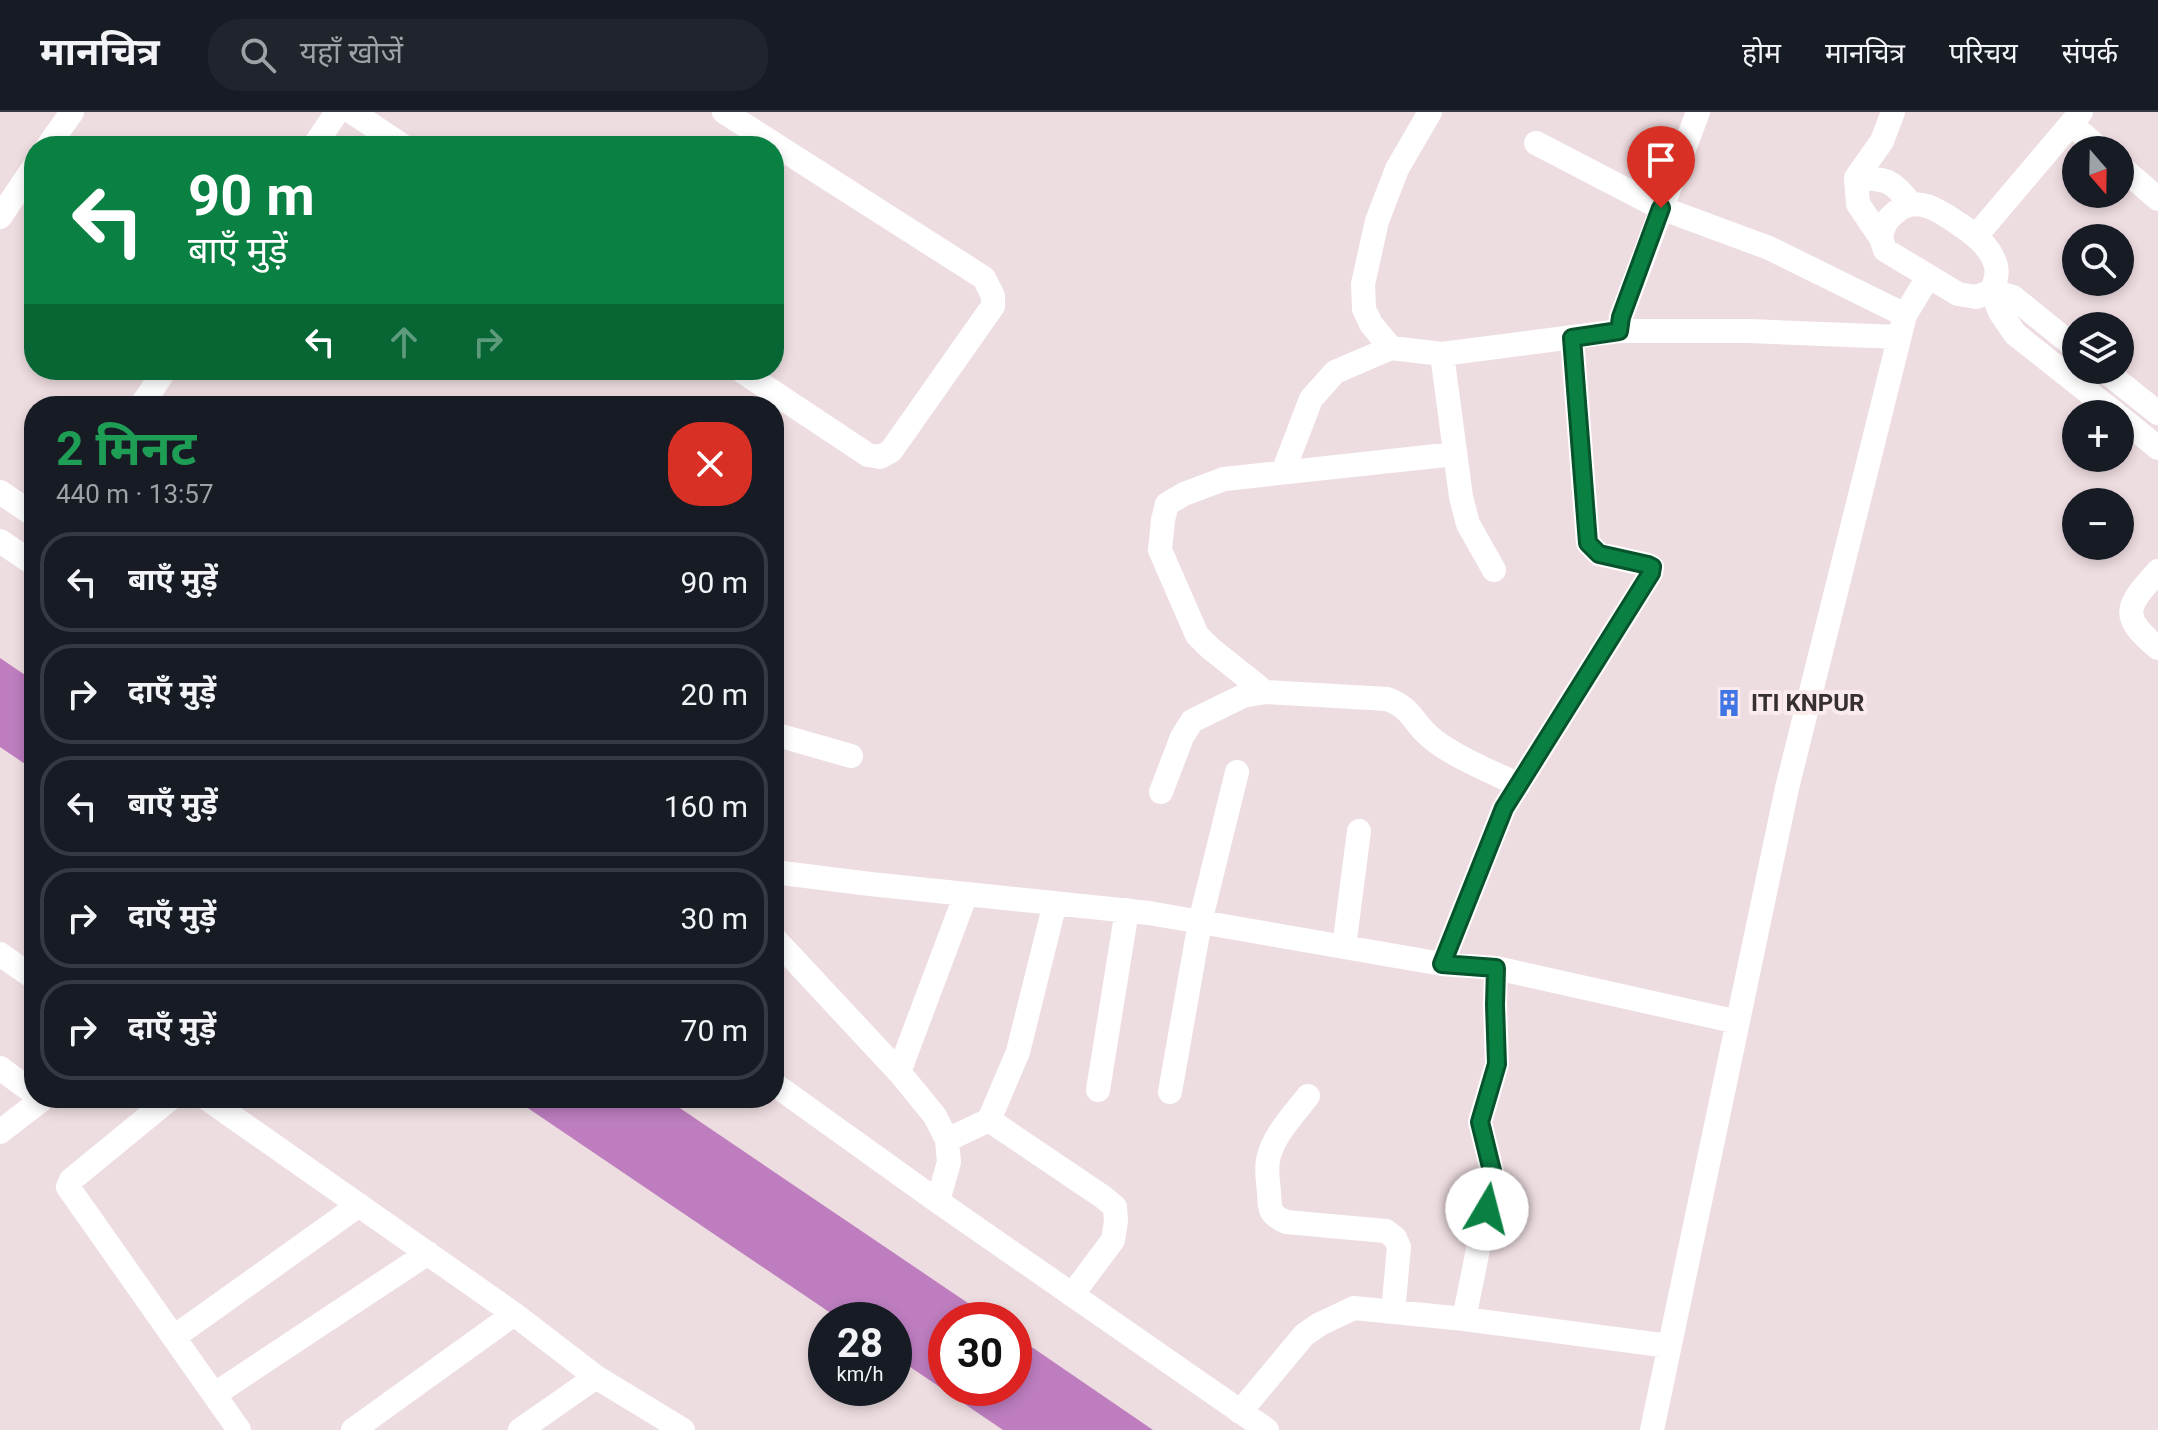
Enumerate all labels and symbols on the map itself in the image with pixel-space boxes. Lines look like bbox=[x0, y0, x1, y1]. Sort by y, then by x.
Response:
pin bbox=[1627, 126, 1695, 208]
north arrow bbox=[2062, 136, 2134, 208]
building icon: ITI KNPUR bbox=[1714, 688, 1744, 718]
place label: ITI KNPUR bbox=[1751, 689, 1864, 717]
position arrow bbox=[1445, 1167, 1529, 1251]
speed limit sign: 30 bbox=[928, 1302, 1032, 1406]

